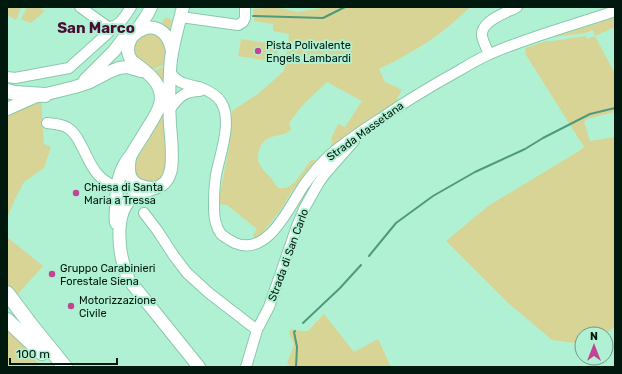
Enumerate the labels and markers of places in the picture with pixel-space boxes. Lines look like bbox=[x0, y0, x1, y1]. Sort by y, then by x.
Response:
place label: Pista Polivalente Engels Lambardi bbox=[266, 39, 351, 65]
marker: Pista Polivalente Engels Lambardi bbox=[253, 46, 263, 56]
place label: Chiesa di Santa Maria a Tressa bbox=[84, 181, 163, 207]
marker: Chiesa di Santa Maria a Tressa bbox=[71, 188, 81, 198]
place label: Gruppo Carabinieri Forestale Siena bbox=[60, 262, 156, 288]
marker: Gruppo Carabinieri Forestale Siena bbox=[47, 269, 57, 279]
place label: Motorizzazione Civile bbox=[79, 294, 156, 320]
marker: Motorizzazione Civile bbox=[66, 301, 76, 311]

